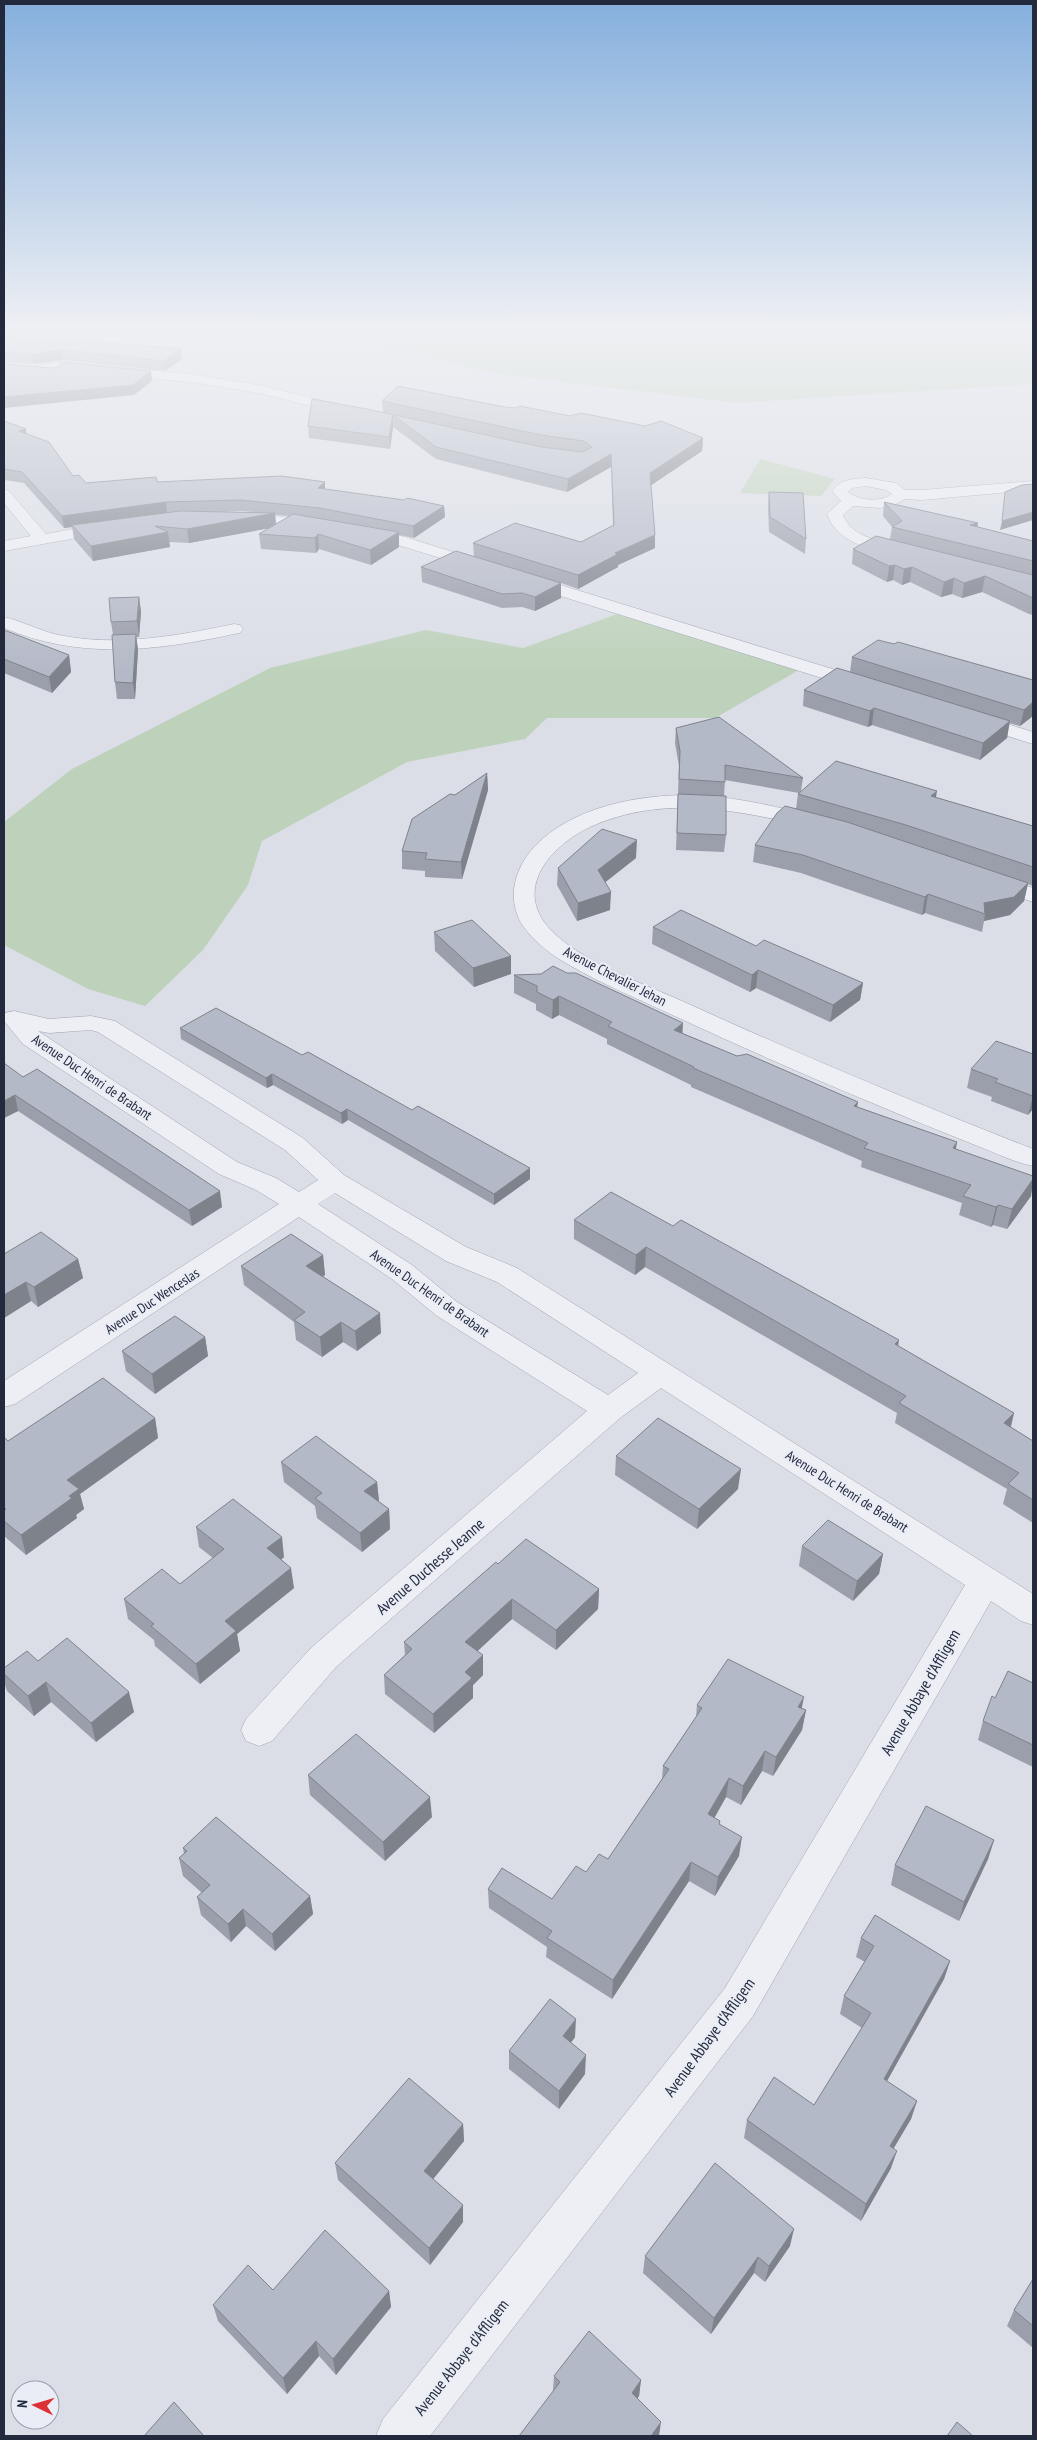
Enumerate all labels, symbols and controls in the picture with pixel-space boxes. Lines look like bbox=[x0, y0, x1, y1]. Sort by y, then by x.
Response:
street label: Avenue Chevalier Jehan bbox=[560, 942, 670, 1010]
street label: Avenue Duc Henri de Brabant bbox=[28, 1030, 156, 1124]
street label: Avenue Duc Henri de Brabant bbox=[367, 1245, 493, 1341]
street label: Avenue Duc Wenceslas bbox=[101, 1264, 203, 1338]
street label: Avenue Duc Henri de Brabant bbox=[782, 1446, 912, 1536]
street label: Avenue Duchesse Jeanne bbox=[372, 1514, 488, 1618]
street label: Avenue Abbaye d'Affligem bbox=[876, 1625, 964, 1759]
street label: Avenue Abbaye d'Affligem bbox=[659, 1974, 759, 2100]
street label: Avenue Abbaye d'Affligem bbox=[409, 2295, 513, 2419]
north arrow bbox=[10, 2380, 60, 2430]
text: N bbox=[13, 2399, 31, 2408]

